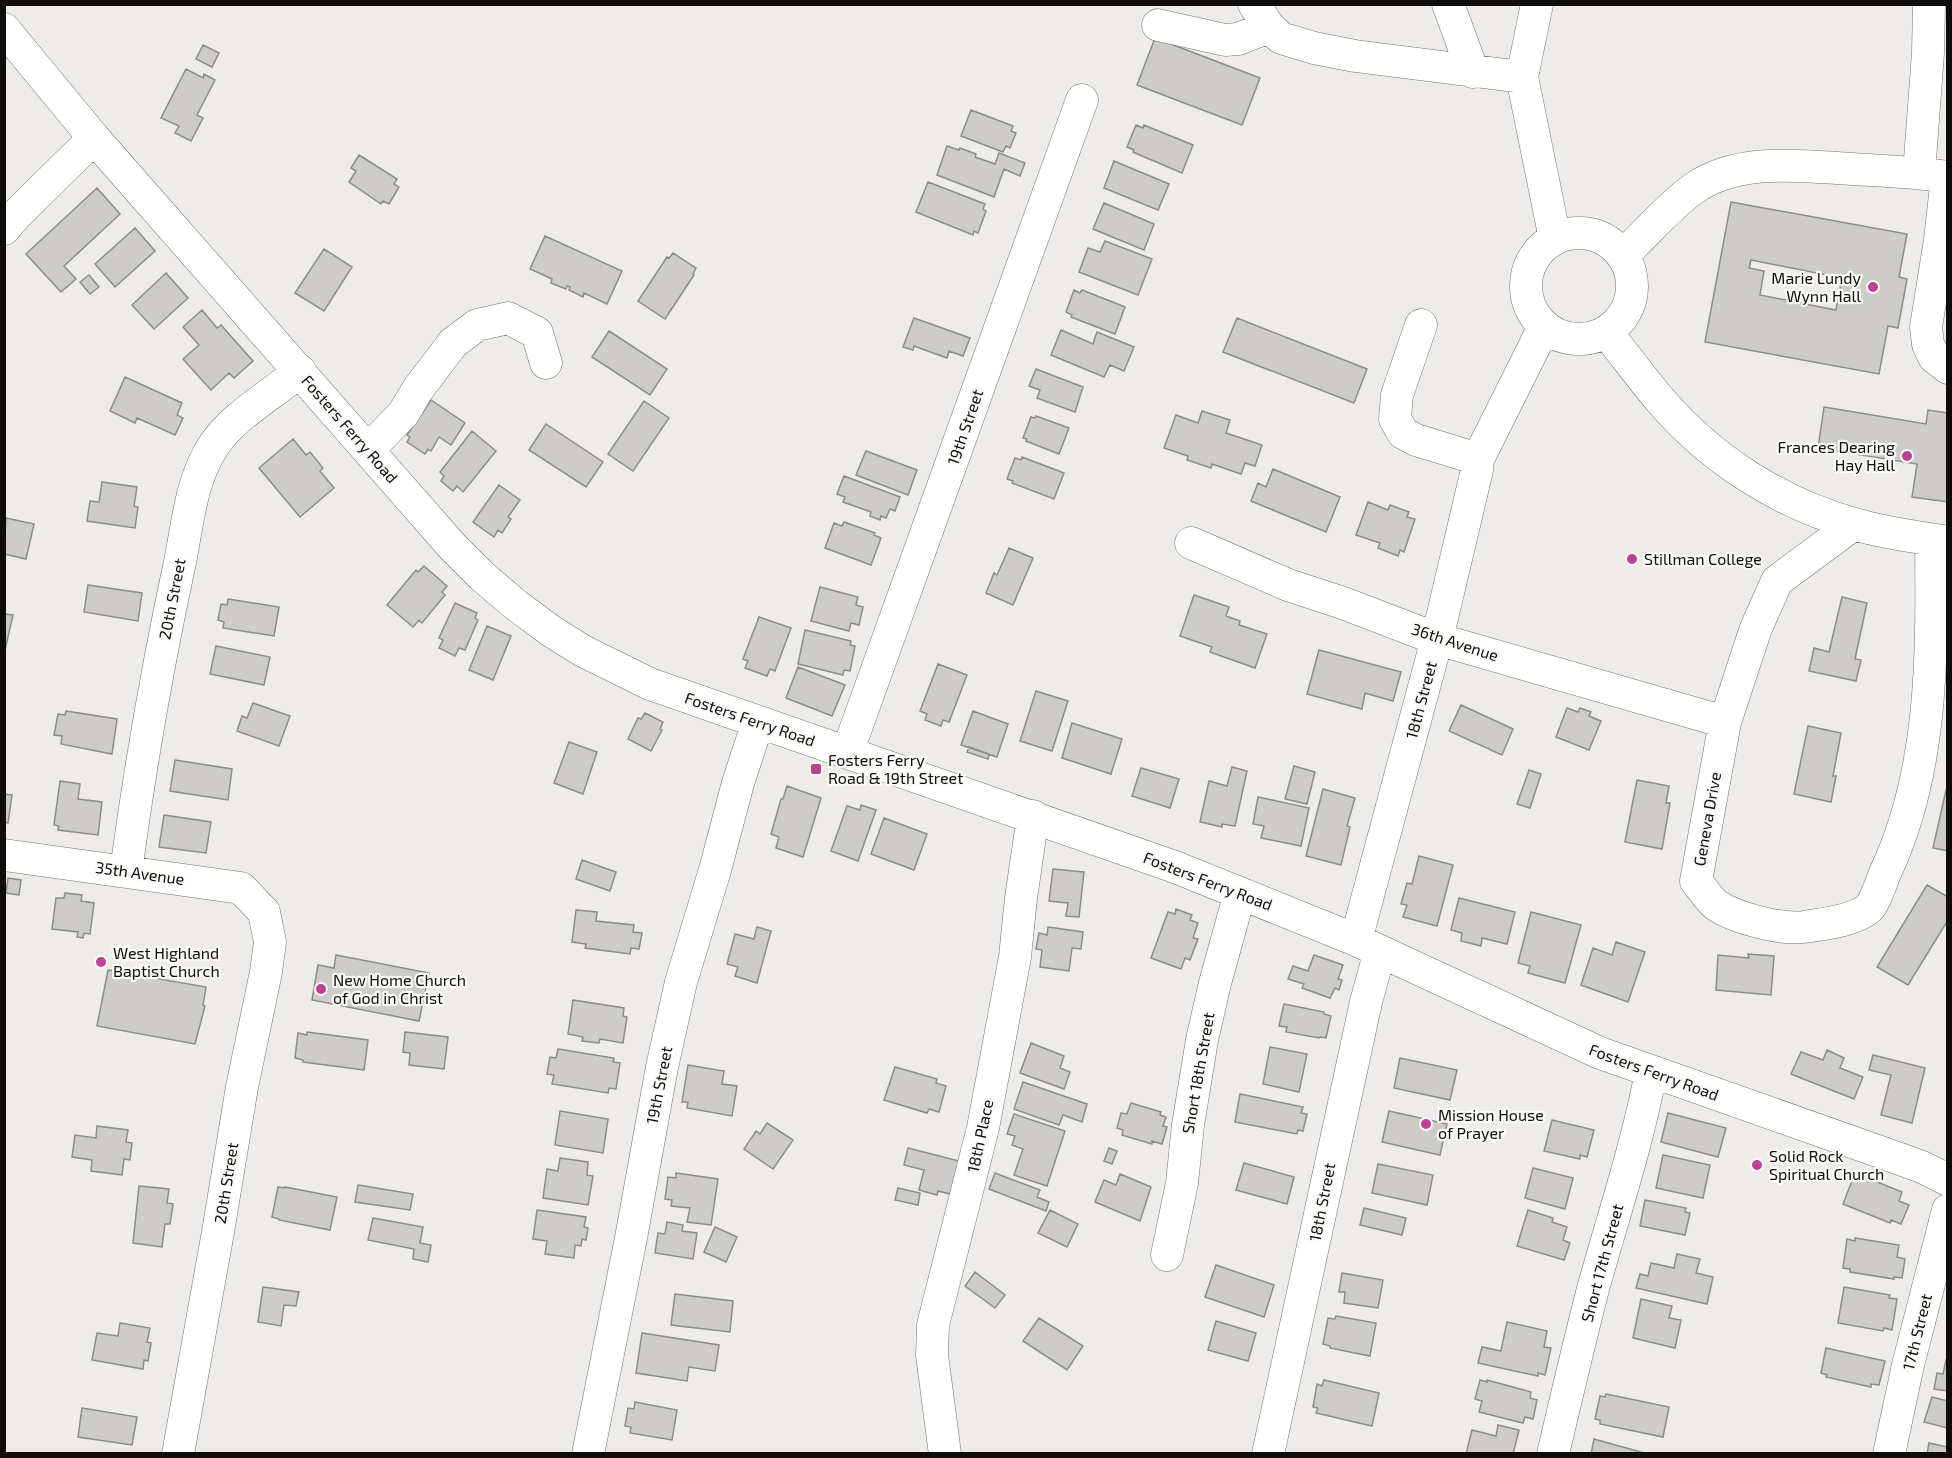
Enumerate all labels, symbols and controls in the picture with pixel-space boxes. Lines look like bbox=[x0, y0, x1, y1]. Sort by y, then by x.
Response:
place label: Marie Lundy Wynn Hall bbox=[1771, 268, 1862, 305]
marker: Marie Lundy Wynn Hall bbox=[1866, 280, 1880, 294]
street label: Fosters Ferry Road bbox=[298, 371, 402, 486]
street label: 19th Street bbox=[943, 386, 986, 467]
place label: Frances Dearing Hay Hall bbox=[1778, 437, 1895, 474]
marker: Frances Dearing Hay Hall bbox=[1900, 449, 1914, 463]
place label: Stillman College bbox=[1644, 549, 1762, 568]
marker: Stillman College bbox=[1625, 552, 1639, 566]
street label: 20th Street bbox=[154, 557, 189, 641]
street label: 36th Avenue bbox=[1409, 619, 1501, 665]
street label: 18th Street bbox=[1401, 659, 1440, 741]
street label: Fosters Ferry Road bbox=[682, 687, 818, 750]
place label: Fosters Ferry Road & 19th Street bbox=[828, 750, 963, 787]
marker: Fosters Ferry Road & 19th Street bbox=[809, 762, 823, 776]
street label: Geneva Drive bbox=[1689, 770, 1724, 867]
street label: Fosters Ferry Road bbox=[1141, 847, 1275, 914]
street label: 35th Avenue bbox=[94, 857, 186, 888]
place label: West Highland Baptist Church bbox=[113, 943, 220, 980]
marker: West Highland Baptist Church bbox=[94, 955, 108, 969]
place label: New Home Church of God in Christ bbox=[333, 970, 466, 1007]
marker: New Home Church of God in Christ bbox=[314, 982, 328, 996]
street label: Short 18th Street bbox=[1177, 1011, 1218, 1135]
street label: Fosters Ferry Road bbox=[1587, 1039, 1722, 1104]
street label: 19th Street bbox=[642, 1044, 675, 1125]
street label: 18th Place bbox=[962, 1098, 997, 1174]
place label: Mission House of Prayer bbox=[1438, 1105, 1544, 1142]
marker: Mission House of Prayer bbox=[1419, 1117, 1433, 1131]
street label: 20th Street bbox=[210, 1141, 241, 1225]
place label: Solid Rock Spiritual Church bbox=[1769, 1146, 1884, 1183]
marker: Solid Rock Spiritual Church bbox=[1750, 1158, 1764, 1172]
street label: 18th Street bbox=[1305, 1161, 1338, 1243]
street label: Short 17th Street bbox=[1577, 1202, 1626, 1324]
street label: 17th Street bbox=[1898, 1292, 1935, 1372]

